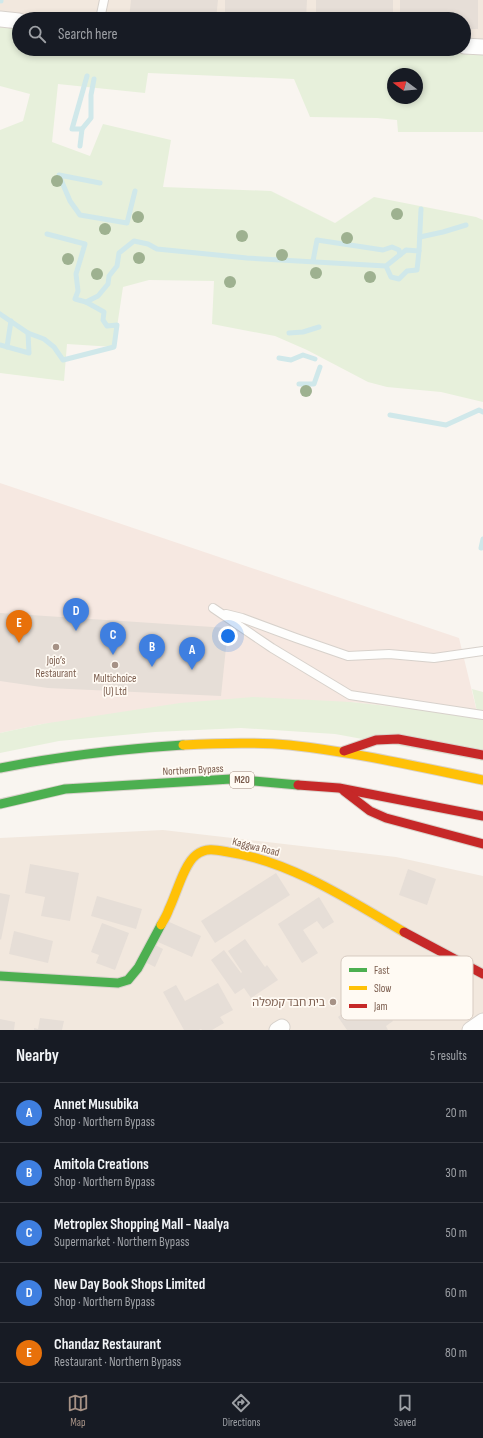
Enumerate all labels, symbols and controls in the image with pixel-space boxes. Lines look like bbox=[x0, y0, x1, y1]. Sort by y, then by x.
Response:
search box bbox=[12, 12, 471, 56]
icon: search bbox=[26, 23, 48, 45]
text: Search here bbox=[58, 25, 118, 44]
north arrow bbox=[387, 68, 423, 104]
pin: D bbox=[63, 598, 89, 631]
pin: E bbox=[6, 610, 32, 643]
pin: C bbox=[100, 622, 126, 655]
your location bbox=[218, 626, 238, 646]
pin: B bbox=[139, 634, 165, 667]
pin: A bbox=[179, 637, 205, 670]
marker: Jojo’s Restaurant bbox=[51, 642, 61, 652]
place label: Jojo’s Restaurant bbox=[36, 654, 77, 680]
marker: Multichoice (U) Ltd bbox=[110, 660, 120, 670]
place label: Multichoice (U) Ltd bbox=[93, 672, 137, 698]
street label: Northern Bypass bbox=[162, 762, 224, 778]
road number: M20 bbox=[230, 772, 254, 788]
street label: Kaggwa Road bbox=[231, 835, 281, 859]
legend bbox=[341, 956, 473, 1020]
text: Fast bbox=[374, 964, 390, 977]
text: Slow bbox=[374, 982, 391, 995]
place label: בית חבד קמפלה bbox=[252, 996, 325, 1009]
marker: בית חבד קמפלה bbox=[328, 997, 338, 1007]
text: Jam bbox=[373, 1000, 388, 1013]
text: Nearby bbox=[16, 1046, 59, 1066]
text: 5 results bbox=[430, 1048, 467, 1064]
text: Annet Musubika bbox=[54, 1095, 139, 1114]
text: A bbox=[26, 1105, 32, 1121]
text: 20 m bbox=[445, 1105, 467, 1121]
text: Shop · Northern Bypass bbox=[54, 1114, 155, 1130]
text: Amitola Creations bbox=[54, 1155, 149, 1174]
text: B bbox=[26, 1165, 32, 1181]
text: 30 m bbox=[445, 1165, 467, 1181]
text: Shop · Northern Bypass bbox=[54, 1174, 155, 1190]
text: Metroplex Shopping Mall - Naalya bbox=[54, 1215, 229, 1234]
text: C bbox=[26, 1225, 32, 1241]
text: 50 m bbox=[446, 1225, 467, 1241]
text: Supermarket · Northern Bypass bbox=[54, 1234, 189, 1250]
text: New Day Book Shops Limited bbox=[54, 1275, 205, 1294]
text: D bbox=[26, 1285, 32, 1301]
text: 60 m bbox=[445, 1285, 467, 1301]
text: Shop · Northern Bypass bbox=[54, 1294, 155, 1310]
text: Chandaz Restaurant bbox=[54, 1335, 161, 1354]
text: E bbox=[26, 1345, 32, 1361]
text: 80 m bbox=[445, 1345, 467, 1361]
text: Restaurant · Northern Bypass bbox=[54, 1354, 181, 1370]
tab: Map bbox=[67, 1392, 89, 1429]
tab: Directions bbox=[223, 1392, 260, 1429]
tab: Saved bbox=[394, 1392, 416, 1429]

